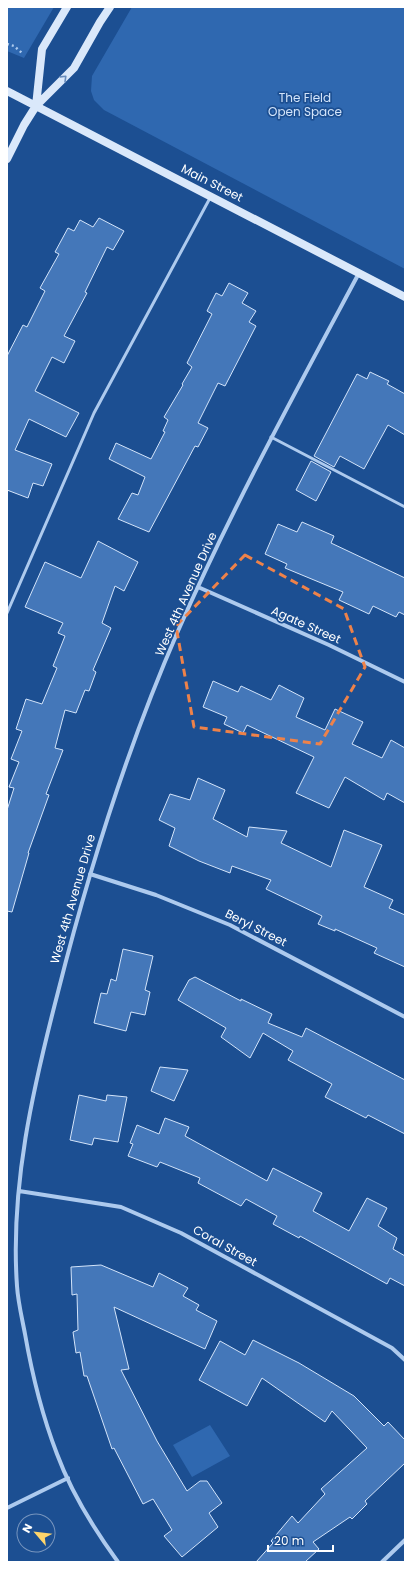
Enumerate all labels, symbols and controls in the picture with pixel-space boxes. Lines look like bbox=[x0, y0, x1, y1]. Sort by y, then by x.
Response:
one-way arrow bbox=[59, 75, 67, 83]
park label: The Field Open Space bbox=[268, 89, 342, 120]
street label: Main Street bbox=[178, 160, 246, 205]
street label: West 4th Avenue Drive bbox=[150, 529, 221, 659]
street label: Agate Street bbox=[269, 602, 344, 647]
street label: West 4th Avenue Drive bbox=[46, 832, 99, 966]
street label: Beryl Street bbox=[222, 905, 290, 950]
street label: Coral Street bbox=[190, 1221, 260, 1270]
north arrow bbox=[16, 1513, 56, 1553]
text: N bbox=[18, 1521, 36, 1536]
scale bar bbox=[268, 1527, 333, 1553]
text: 20 m bbox=[274, 1532, 304, 1549]

